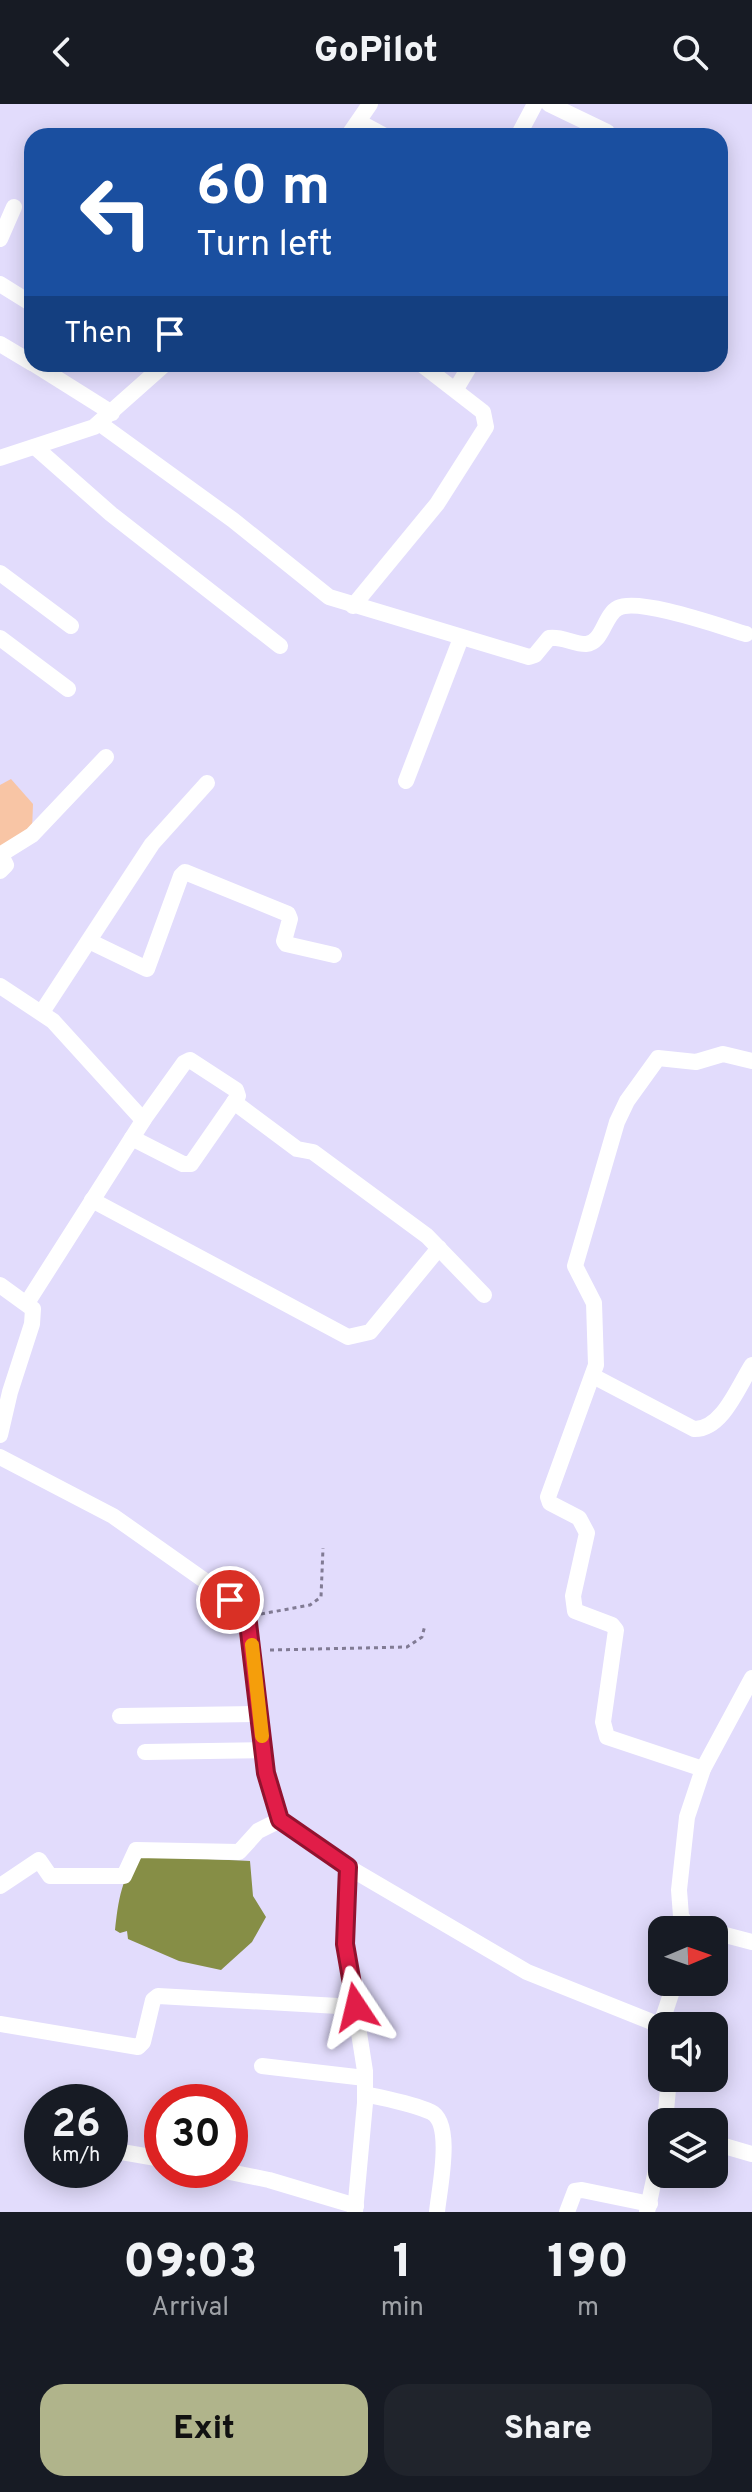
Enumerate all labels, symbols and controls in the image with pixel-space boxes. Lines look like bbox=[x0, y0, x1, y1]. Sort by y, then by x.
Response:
text: GoPilot bbox=[314, 29, 438, 75]
icon: back bbox=[40, 30, 84, 74]
icon: search bbox=[668, 30, 712, 74]
text: 60 m bbox=[196, 154, 330, 224]
icon: left bbox=[64, 160, 168, 264]
text: Turn left bbox=[196, 223, 333, 269]
icon: arrive bbox=[148, 312, 192, 356]
text: Then bbox=[64, 316, 132, 353]
pin bbox=[196, 1566, 264, 1634]
icon: arrive bbox=[208, 1578, 252, 1622]
north arrow bbox=[648, 1916, 728, 1996]
map controls bbox=[648, 1916, 728, 2188]
position arrow bbox=[314, 1965, 398, 2049]
button: sound bbox=[648, 2012, 728, 2092]
speed limit sign: 30 bbox=[144, 2084, 248, 2188]
text: 26 bbox=[51, 2101, 101, 2151]
button: layers bbox=[648, 2108, 728, 2188]
text: km/h bbox=[52, 2143, 100, 2169]
text: 09:03 bbox=[123, 2234, 257, 2294]
text: 1 bbox=[392, 2234, 412, 2294]
text: 190 bbox=[547, 2234, 629, 2294]
text: Arrival bbox=[152, 2292, 229, 2325]
text: min bbox=[381, 2292, 424, 2325]
text: m bbox=[577, 2292, 599, 2325]
button: Exit bbox=[40, 2384, 368, 2476]
button: Share bbox=[384, 2384, 712, 2476]

